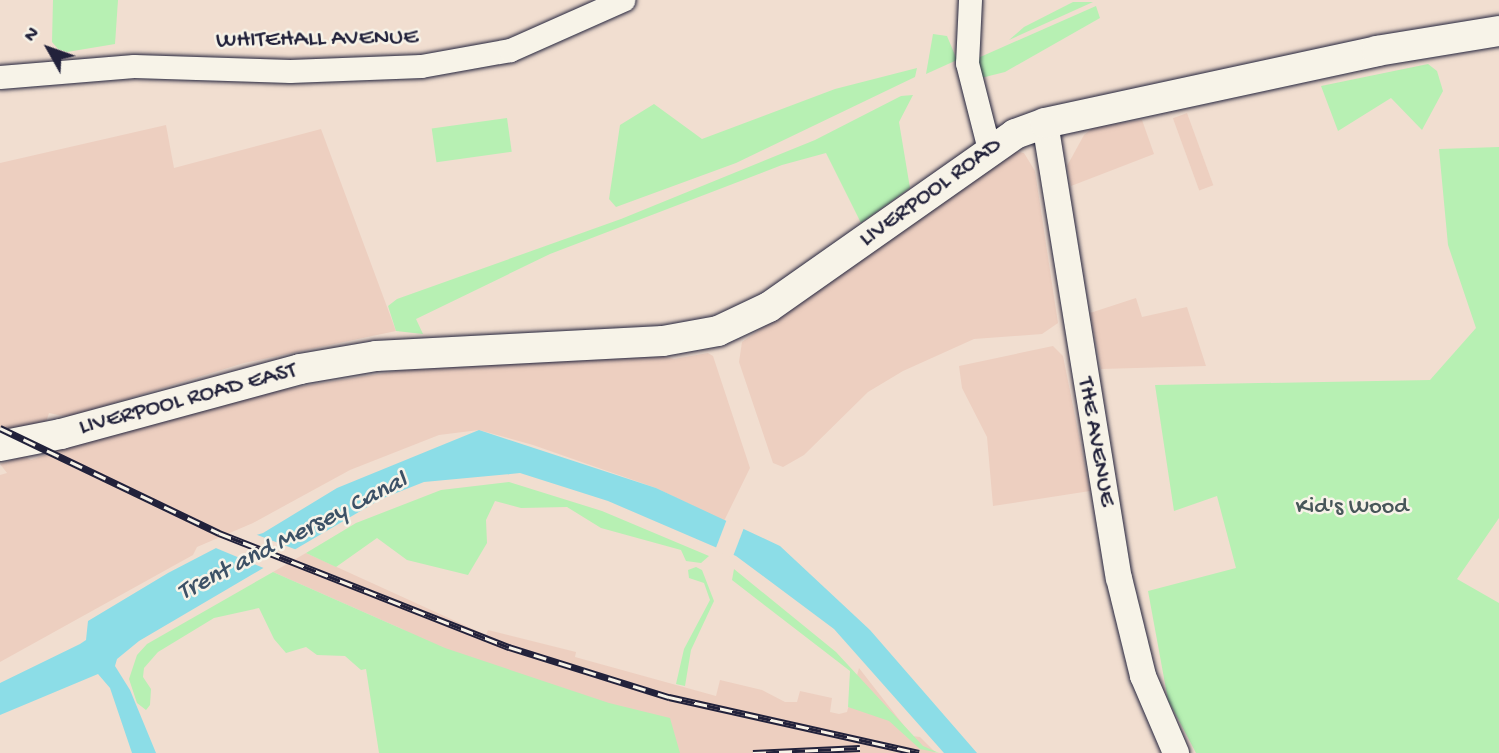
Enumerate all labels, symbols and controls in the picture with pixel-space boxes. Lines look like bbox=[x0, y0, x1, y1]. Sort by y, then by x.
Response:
north arrow bbox=[14, 14, 84, 84]
text: N bbox=[20, 23, 45, 47]
street label: WHITEHALL AVENUE bbox=[216, 24, 418, 56]
street label: LIVERPOOL ROAD bbox=[854, 132, 1008, 254]
street label: LIVERPOOL ROAD EAST bbox=[76, 357, 300, 443]
street label: THE AVENUE bbox=[1069, 375, 1121, 509]
water label: Trent and Mersey Canal bbox=[173, 467, 413, 609]
park label: Kid's Wood bbox=[1296, 494, 1408, 522]

